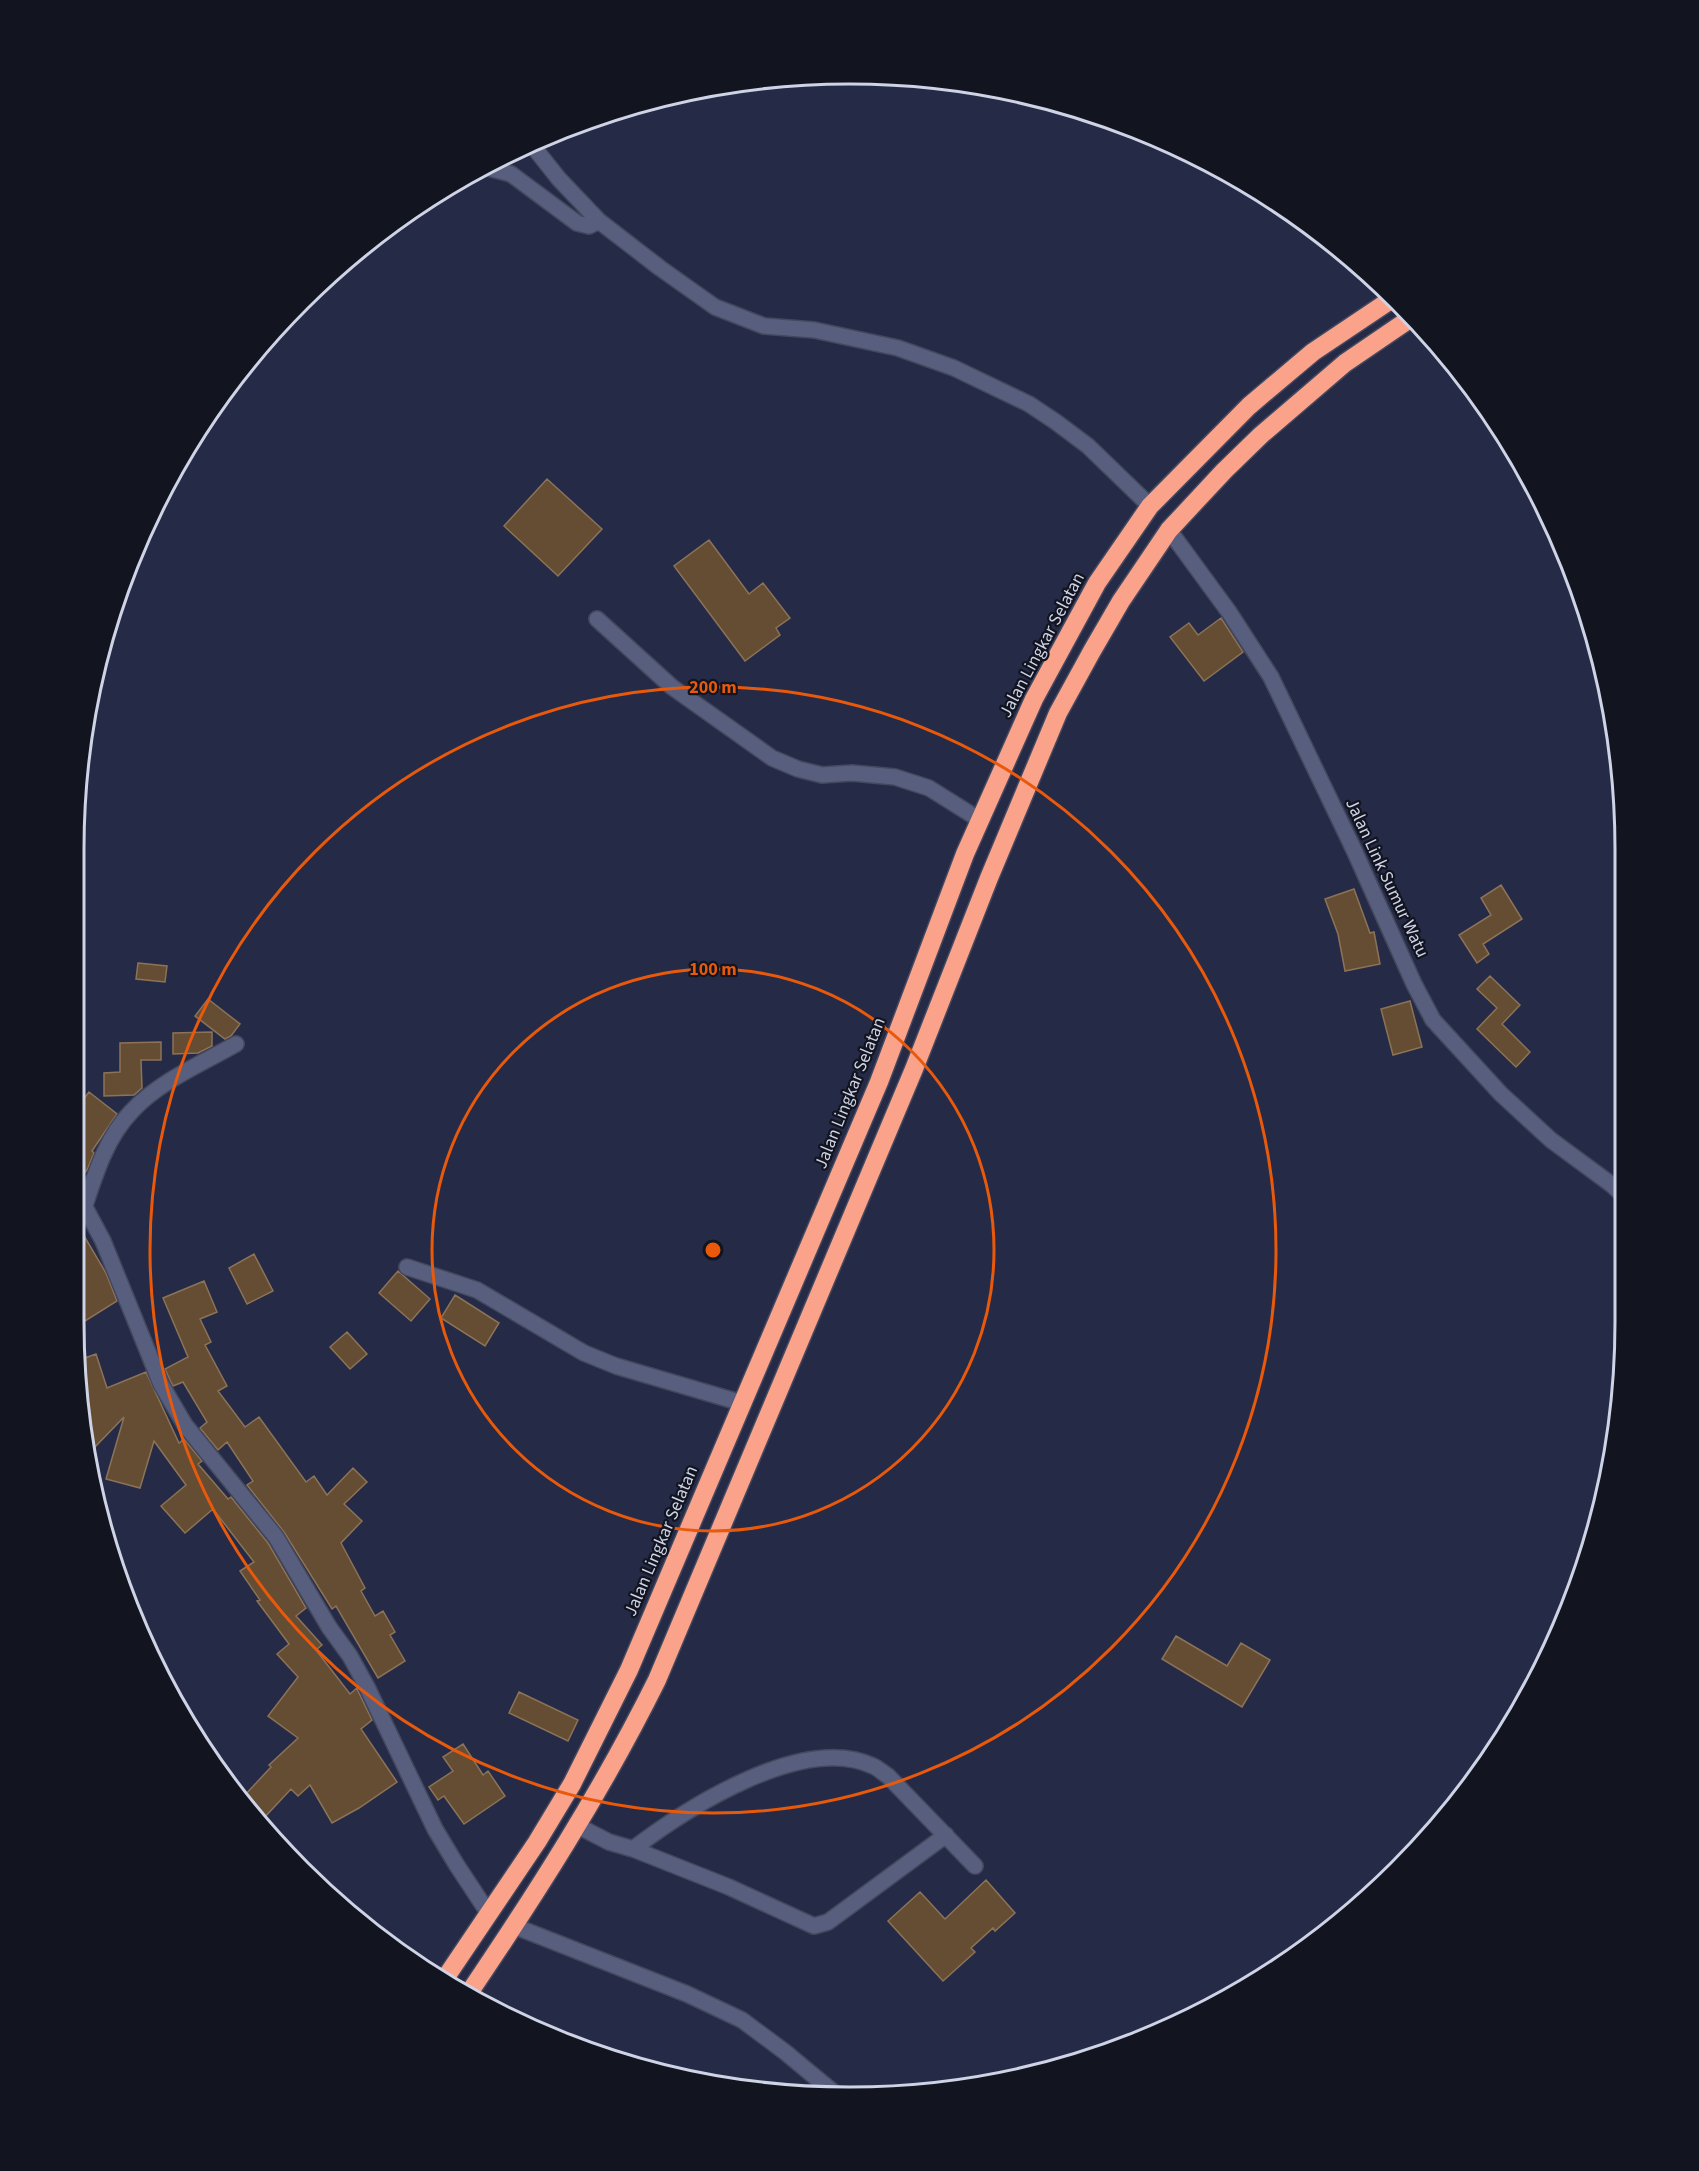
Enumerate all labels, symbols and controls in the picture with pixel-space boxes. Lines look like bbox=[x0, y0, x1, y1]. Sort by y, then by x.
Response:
street label: Jalan Lingkar Selatan bbox=[993, 568, 1091, 722]
text: 200 m bbox=[689, 675, 737, 700]
street label: Jalan Link Sumur Watu bbox=[1339, 794, 1435, 962]
text: 100 m bbox=[689, 957, 737, 982]
street label: Jalan Lingkar Selatan bbox=[808, 1014, 892, 1172]
centre of rings bbox=[703, 1240, 723, 1260]
street label: Jalan Lingkar Selatan bbox=[618, 1462, 704, 1620]

